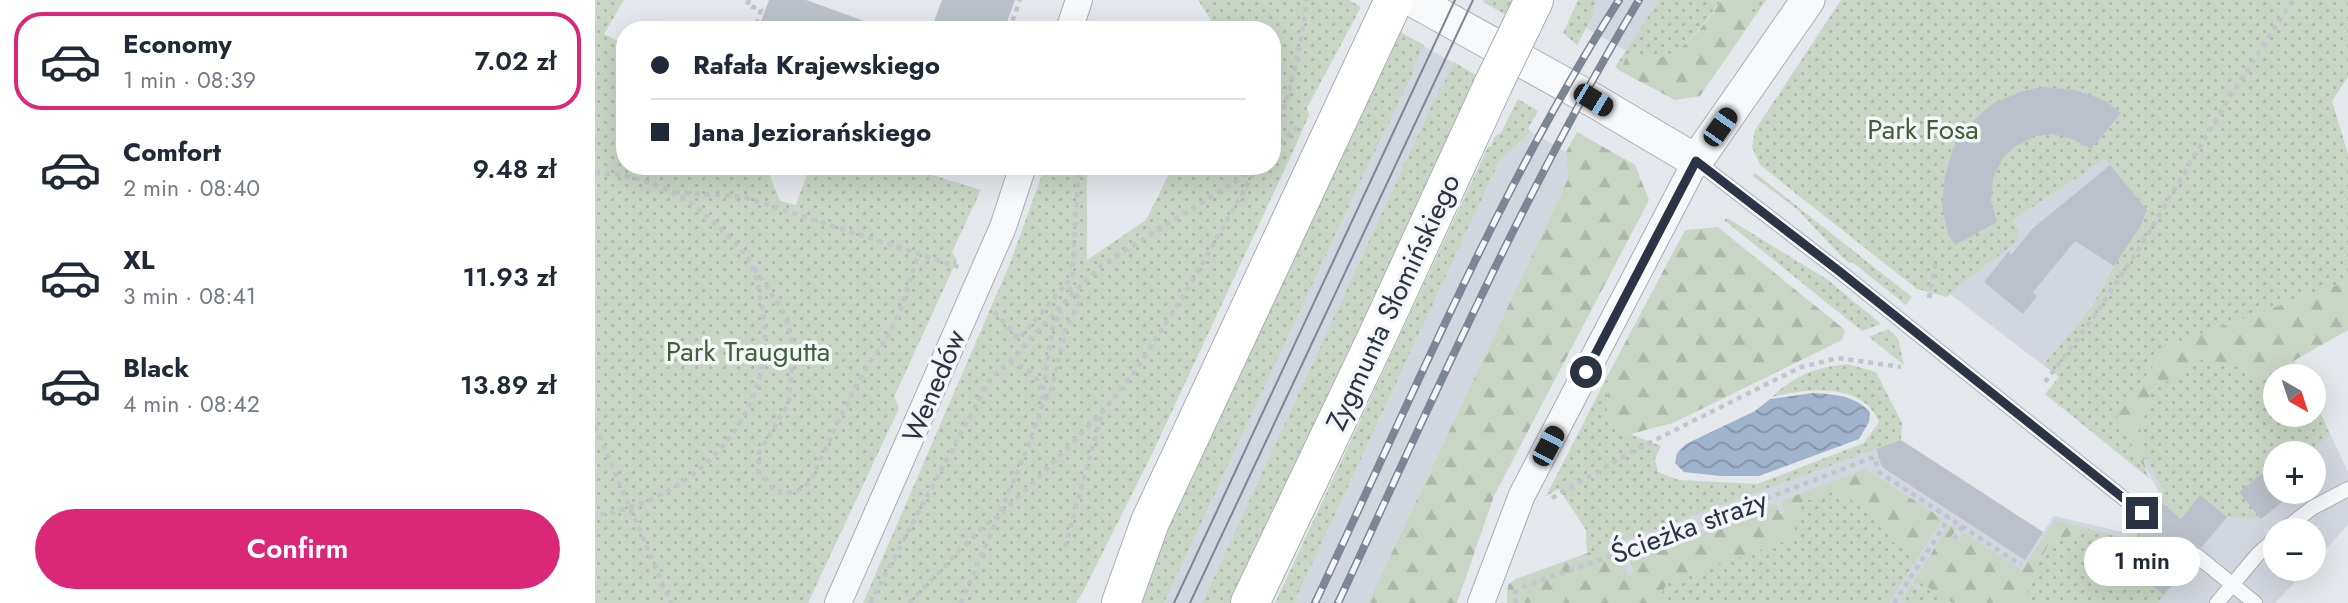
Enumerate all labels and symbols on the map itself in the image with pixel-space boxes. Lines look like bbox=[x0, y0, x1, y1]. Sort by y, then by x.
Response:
car bbox=[1570, 80, 1617, 120]
car bbox=[1700, 104, 1741, 150]
park label: Park Fosa bbox=[1867, 109, 1979, 150]
street label: Zygmunta Słomińskiego bbox=[1315, 167, 1471, 437]
street label: Wenedów bbox=[892, 323, 976, 449]
park label: Park Traugutta bbox=[666, 331, 830, 372]
route start bbox=[1570, 356, 1602, 388]
north arrow bbox=[2263, 364, 2326, 427]
car bbox=[1529, 423, 1568, 469]
street label: Ścieżka straży bbox=[1605, 479, 1774, 574]
route end bbox=[2126, 497, 2158, 529]
callout: 1 min bbox=[2084, 538, 2200, 586]

